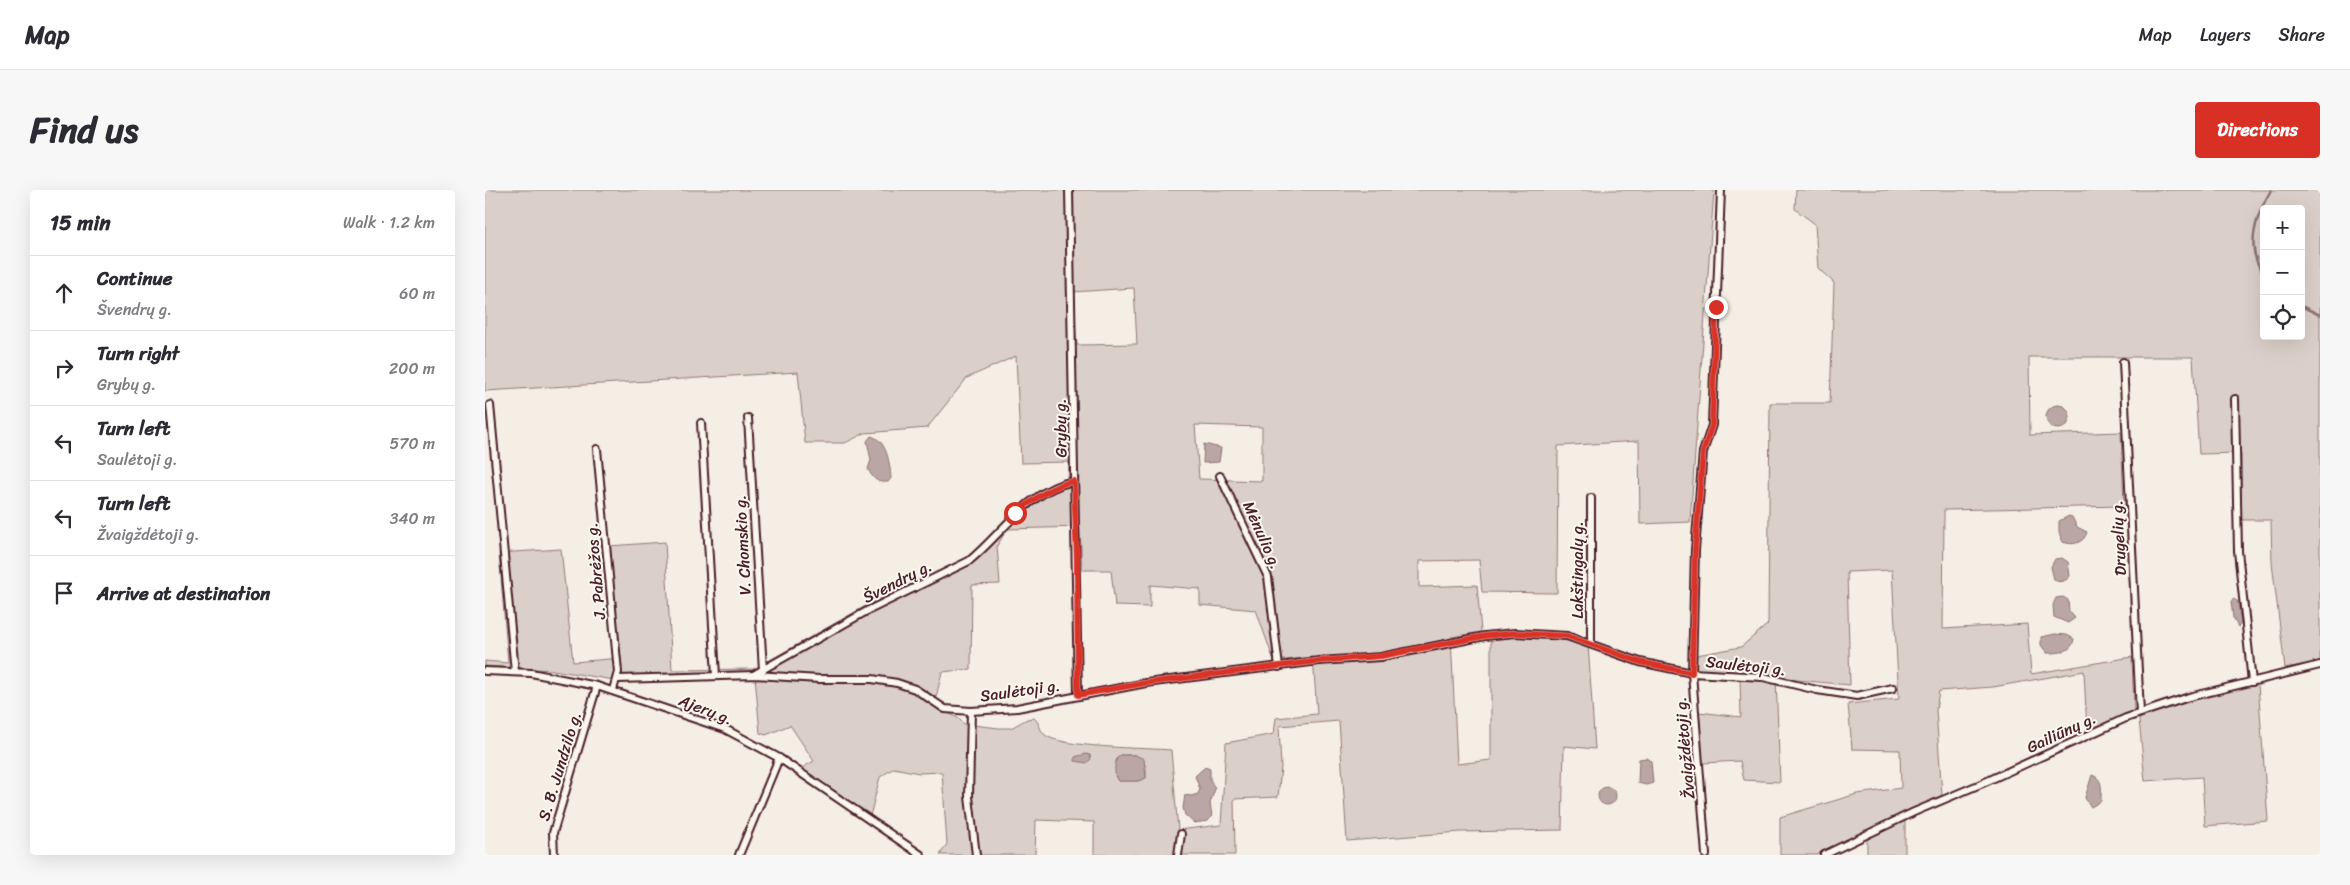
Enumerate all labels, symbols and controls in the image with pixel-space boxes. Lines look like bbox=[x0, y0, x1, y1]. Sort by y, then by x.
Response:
text: Map bbox=[25, 14, 69, 56]
text: Map bbox=[2139, 19, 2172, 51]
text: Layers bbox=[2200, 19, 2251, 51]
text: Share bbox=[2279, 19, 2325, 51]
text: Find us bbox=[30, 99, 138, 161]
button: Directions bbox=[2195, 102, 2320, 158]
text: 15 min bbox=[50, 204, 111, 242]
map controls bbox=[2260, 205, 2305, 340]
button: + bbox=[2260, 205, 2305, 250]
text: Walk · 1.2 km bbox=[343, 208, 435, 237]
button: − bbox=[2260, 250, 2305, 295]
text: Continue bbox=[97, 262, 173, 295]
icon: ahead bbox=[50, 279, 78, 307]
text: 60 m bbox=[399, 279, 435, 308]
text: Švendrų g. bbox=[97, 295, 172, 324]
button: locate bbox=[2260, 295, 2305, 340]
route end bbox=[1705, 296, 1728, 319]
text: Turn right bbox=[97, 337, 179, 370]
icon: right bbox=[50, 354, 78, 382]
text: 200 m bbox=[389, 354, 435, 383]
text: Grybų g. bbox=[97, 370, 156, 399]
street label: Grybų g. bbox=[1045, 398, 1076, 458]
text: Turn left bbox=[97, 412, 170, 445]
icon: left bbox=[50, 429, 78, 457]
text: 570 m bbox=[390, 429, 435, 458]
text: Saulėtoji g. bbox=[97, 445, 178, 474]
text: Turn left bbox=[97, 487, 170, 520]
street label: V. Chomskio g. bbox=[725, 494, 760, 596]
street label: Mėnulio g. bbox=[1235, 496, 1291, 574]
street label: Drugelių g. bbox=[2102, 499, 2135, 577]
route start bbox=[1004, 502, 1027, 525]
icon: left bbox=[50, 504, 78, 532]
text: 340 m bbox=[390, 504, 435, 533]
text: Žvaigždėtoji g. bbox=[97, 520, 200, 549]
street label: J. Pabrėžos g. bbox=[577, 521, 614, 621]
street label: Lakštingalų g. bbox=[1563, 521, 1592, 619]
street label: Švendrų g. bbox=[857, 552, 937, 611]
text: Arrive at destination bbox=[97, 577, 270, 610]
icon: arrive bbox=[50, 579, 78, 607]
street label: Saulėtoji g. bbox=[1704, 647, 1788, 684]
street label: Saulėtoji g. bbox=[978, 671, 1062, 710]
street label: Ajerų g. bbox=[673, 686, 737, 733]
street label: Žvaigždėtoji g. bbox=[1666, 696, 1703, 800]
street label: Gailiūnų g. bbox=[2021, 704, 2101, 761]
street label: S. B. Jundzilo g. bbox=[529, 708, 590, 824]

